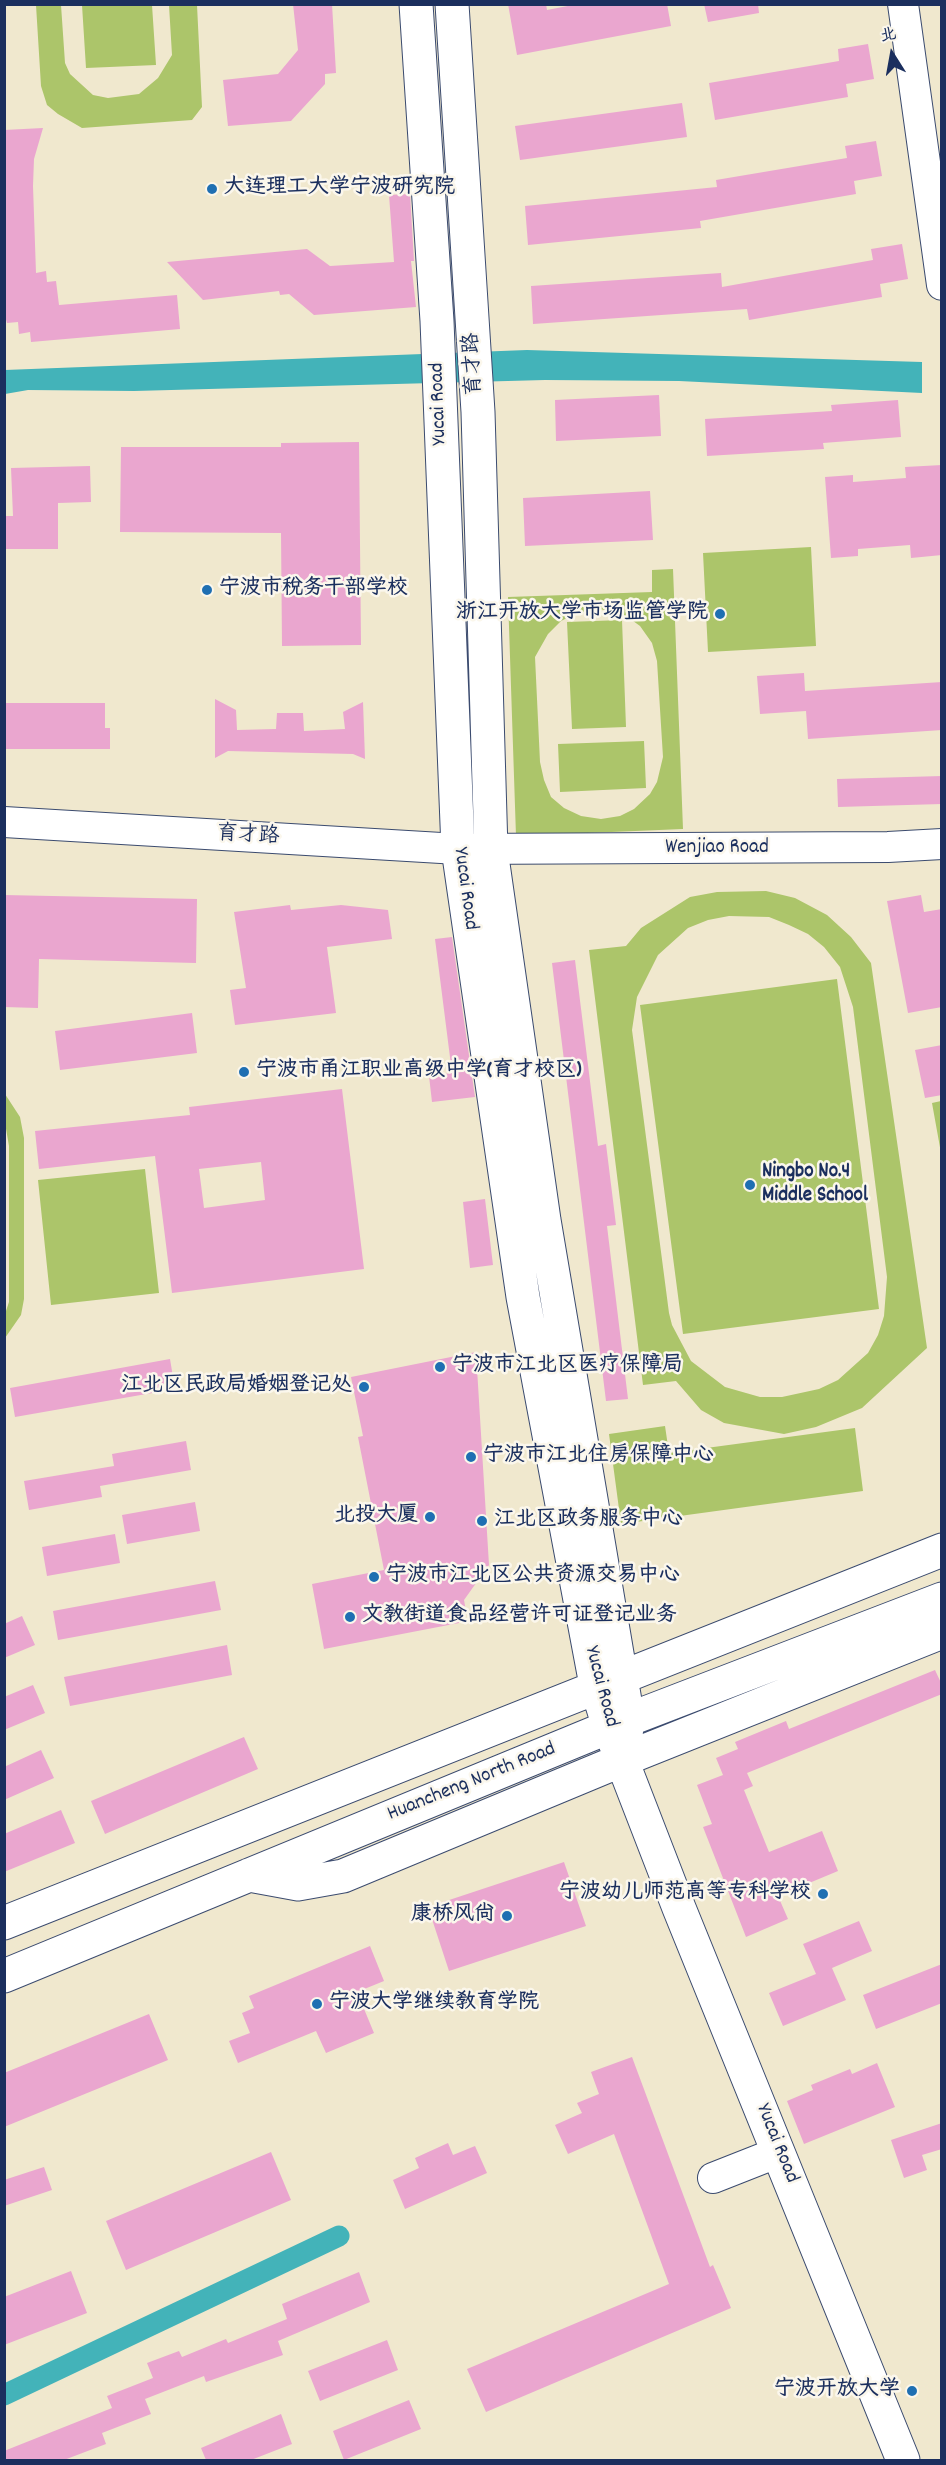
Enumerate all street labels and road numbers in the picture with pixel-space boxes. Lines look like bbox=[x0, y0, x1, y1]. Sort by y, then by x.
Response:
street label: 育才路 bbox=[461, 332, 489, 396]
street label: Yucai Road bbox=[426, 362, 454, 446]
street label: 育才路 bbox=[216, 823, 280, 851]
street label: Wenjiao Road bbox=[665, 836, 769, 862]
street label: Yucai Road bbox=[446, 846, 482, 932]
street label: Yucai Road bbox=[577, 1644, 623, 1730]
street label: Huancheng North Road bbox=[384, 1738, 560, 1828]
street label: Yucai Road bbox=[749, 2101, 803, 2187]

